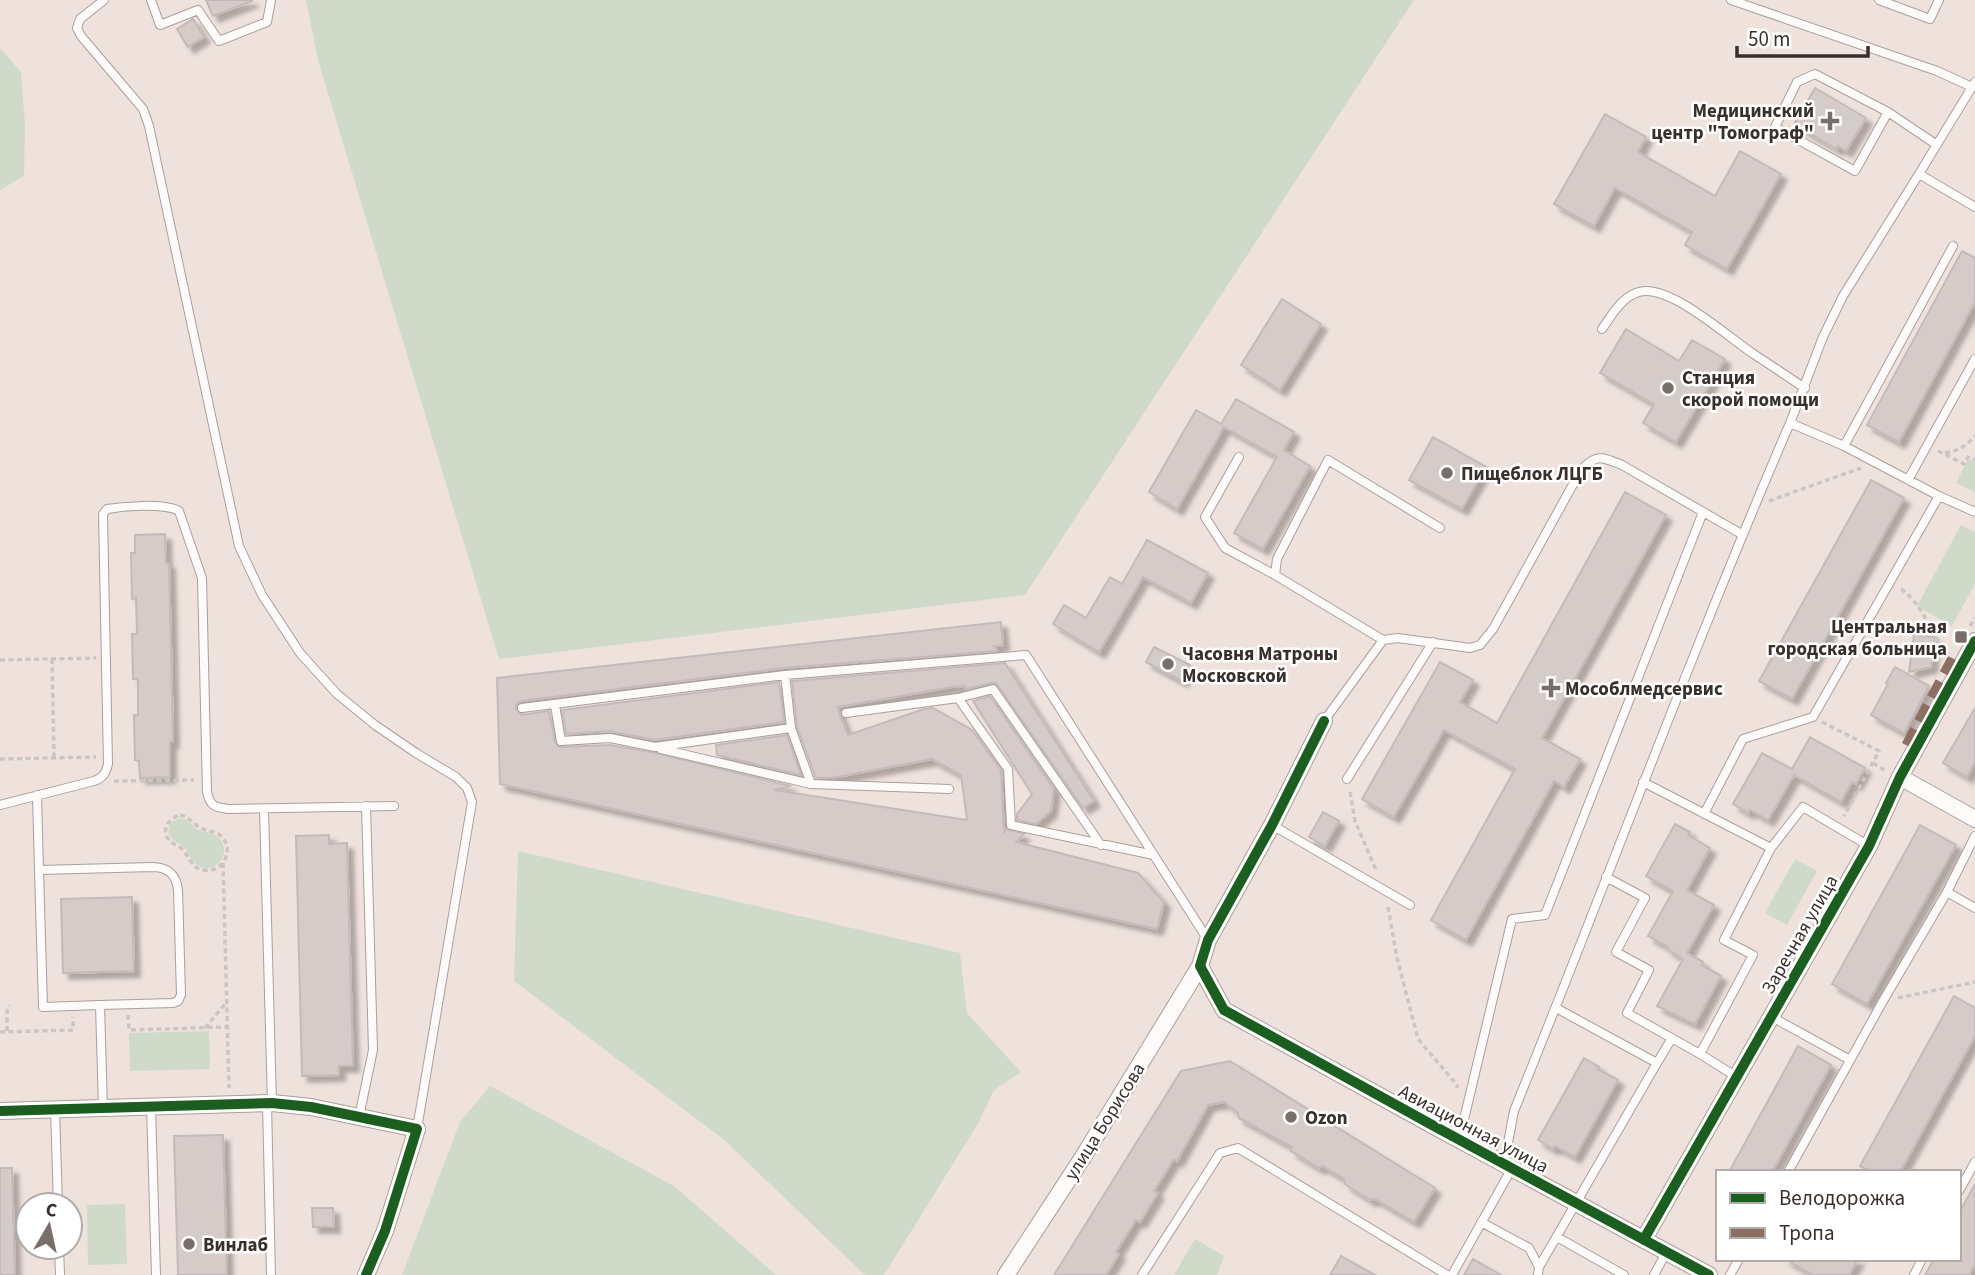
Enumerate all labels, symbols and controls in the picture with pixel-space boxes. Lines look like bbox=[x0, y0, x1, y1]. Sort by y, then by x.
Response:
scale bar bbox=[1737, 14, 1868, 58]
text: 50 m bbox=[1748, 24, 1790, 54]
place label: Медицинский центр "Томограф" bbox=[1651, 98, 1814, 147]
marker: Медицинский центр "Томограф" bbox=[1820, 111, 1840, 131]
place label: Станция скорой помощи bbox=[1682, 365, 1819, 414]
marker: Станция скорой помощи bbox=[1660, 380, 1676, 396]
place label: Пищеблок ЛЦГБ bbox=[1461, 461, 1603, 488]
marker: Пищеблок ЛЦГБ bbox=[1439, 465, 1455, 481]
place label: Центральная городская больница bbox=[1768, 614, 1947, 663]
marker: Центральная городская больница bbox=[1953, 629, 1969, 645]
place label: Часовня Матроны Московской bbox=[1182, 641, 1338, 690]
marker: Часовня Матроны Московской bbox=[1160, 656, 1176, 672]
place label: Мособлмедсервис bbox=[1565, 676, 1723, 703]
marker: Мособлмедсервис bbox=[1543, 680, 1559, 696]
street label: Заречная улица bbox=[1755, 870, 1845, 999]
street label: улица Борисова bbox=[1058, 1058, 1152, 1186]
street label: Авиационная улица bbox=[1394, 1078, 1553, 1180]
place label: Ozon bbox=[1305, 1105, 1348, 1132]
marker: Ozon bbox=[1283, 1109, 1299, 1125]
legend bbox=[1716, 1170, 1961, 1261]
text: Велодорожка bbox=[1779, 1183, 1905, 1213]
north arrow bbox=[14, 1191, 84, 1261]
text: С bbox=[44, 1196, 59, 1225]
text: Тропа bbox=[1779, 1218, 1835, 1248]
place label: Винлаб bbox=[203, 1232, 268, 1259]
marker: Винлаб bbox=[181, 1236, 197, 1252]

